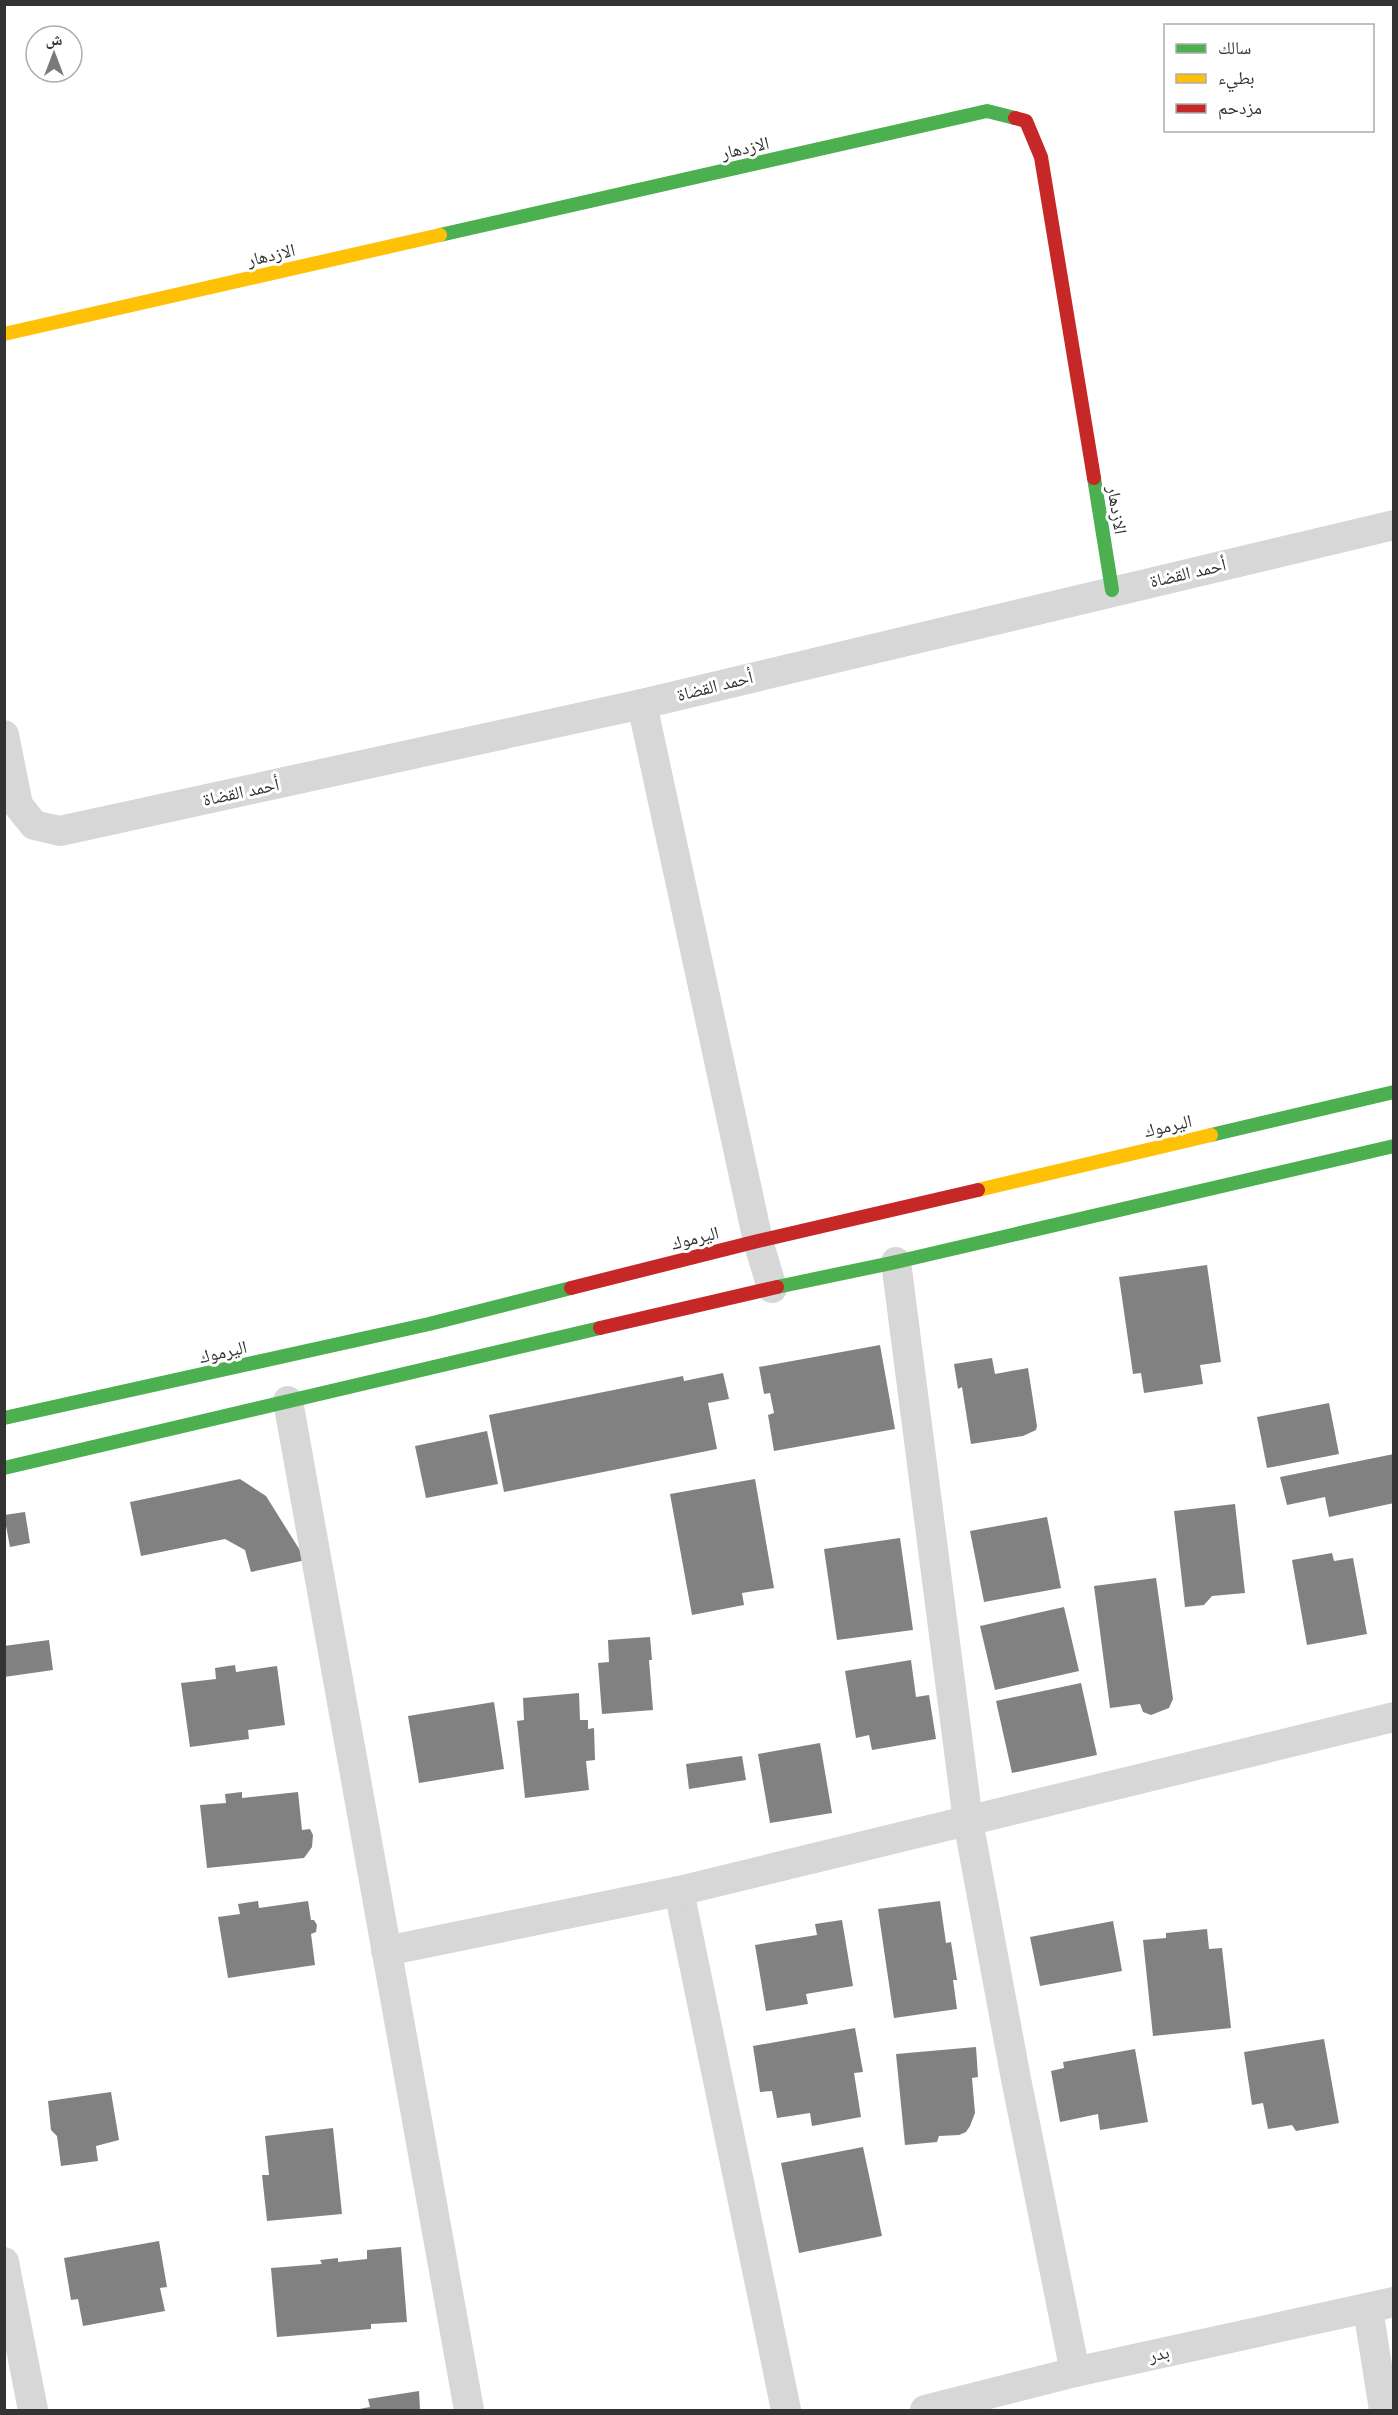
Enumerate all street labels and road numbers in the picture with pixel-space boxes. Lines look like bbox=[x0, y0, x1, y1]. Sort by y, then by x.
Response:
street label: الازدهار bbox=[718, 133, 771, 163]
street label: الازدهار bbox=[244, 240, 297, 270]
street label: الازدهار bbox=[1103, 483, 1131, 536]
street label: أحمد القضاة bbox=[1148, 554, 1228, 591]
street label: أحمد القضاة bbox=[675, 666, 755, 705]
street label: أحمد القضاة bbox=[201, 773, 281, 810]
street label: اليرموك bbox=[1142, 1111, 1194, 1142]
street label: اليرموك bbox=[669, 1222, 721, 1254]
street label: اليرموك bbox=[197, 1337, 249, 1368]
street label: بدر bbox=[1146, 2342, 1171, 2367]

